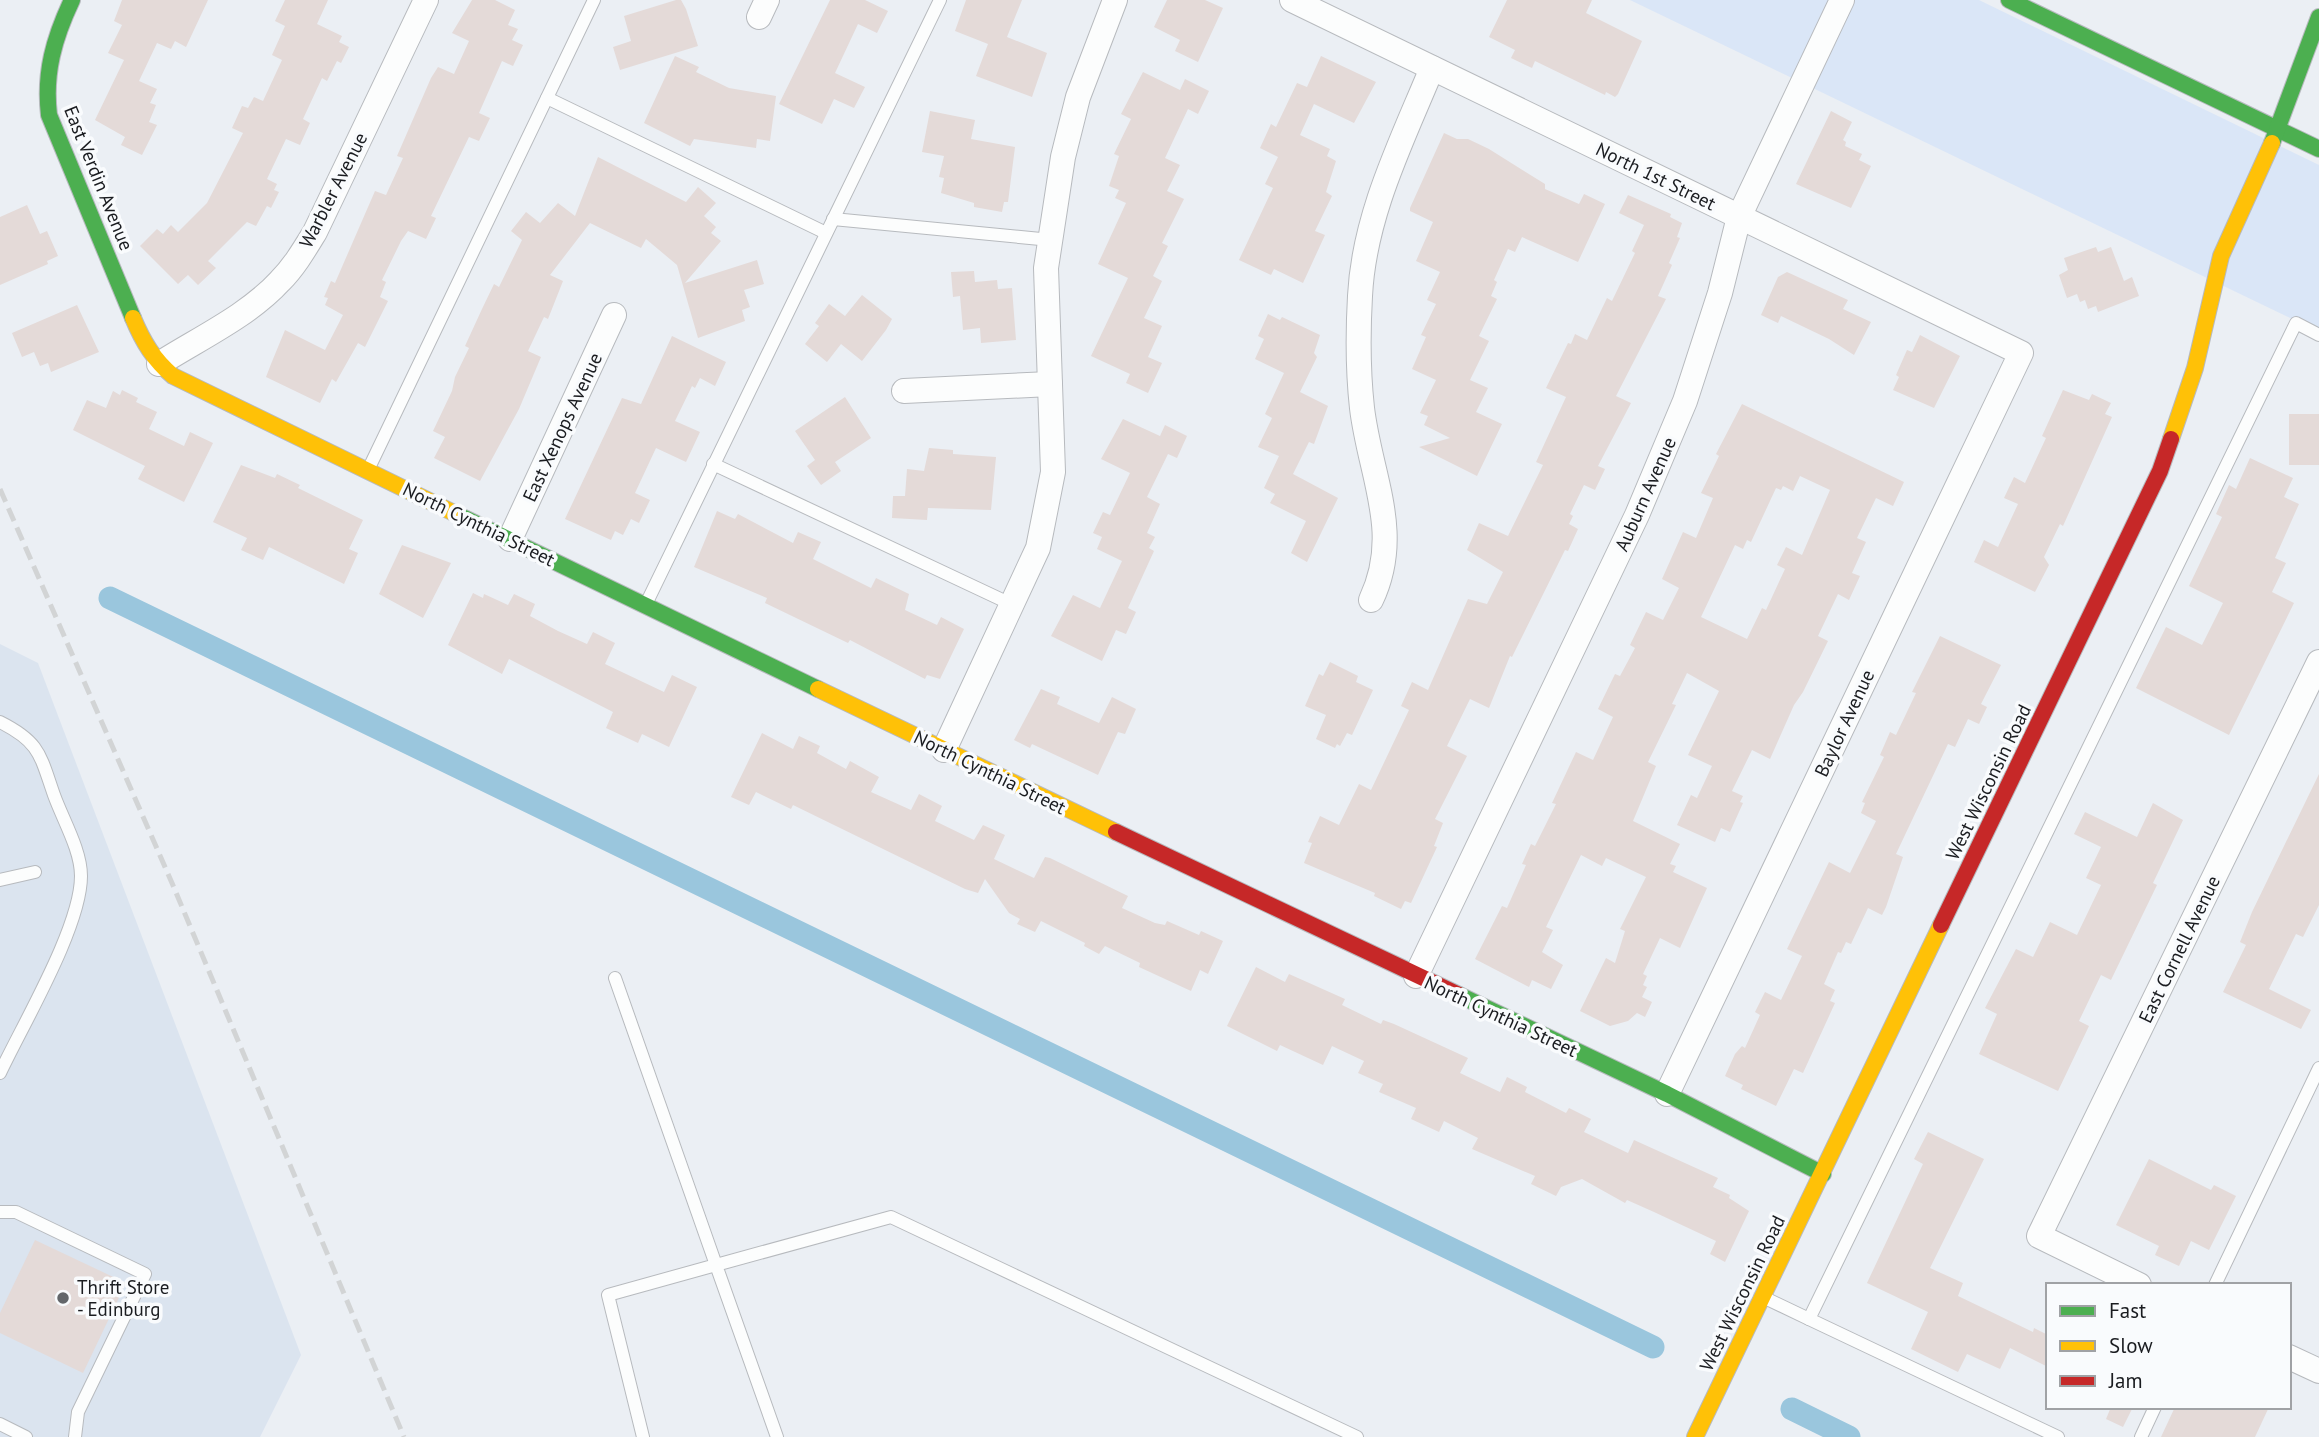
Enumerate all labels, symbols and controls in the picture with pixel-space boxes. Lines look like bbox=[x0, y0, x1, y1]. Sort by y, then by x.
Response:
street label: East Verdin Avenue bbox=[59, 102, 139, 254]
street label: Warbler Avenue bbox=[294, 128, 372, 252]
street label: North 1st Street bbox=[1592, 137, 1720, 216]
street label: East Xenops Avenue bbox=[517, 349, 607, 505]
street label: Auburn Avenue bbox=[1609, 433, 1681, 555]
street label: North Cynthia Street bbox=[399, 477, 559, 571]
street label: Baylor Avenue bbox=[1809, 666, 1879, 780]
street label: West Wisconsin Road bbox=[1940, 700, 2036, 864]
street label: North Cynthia Street bbox=[910, 725, 1070, 819]
street label: East Cornell Avenue bbox=[2133, 871, 2225, 1027]
street label: North Cynthia Street bbox=[1421, 970, 1582, 1062]
street label: West Wisconsin Road bbox=[1694, 1211, 1790, 1375]
place label: Thrift Store - Edinburg bbox=[77, 1275, 169, 1321]
legend bbox=[2046, 1283, 2291, 1409]
marker: Thrift Store - Edinburg bbox=[55, 1290, 71, 1306]
text: Fast bbox=[2109, 1297, 2146, 1324]
text: Slow bbox=[2109, 1332, 2153, 1359]
text: Jam bbox=[2108, 1367, 2143, 1394]

